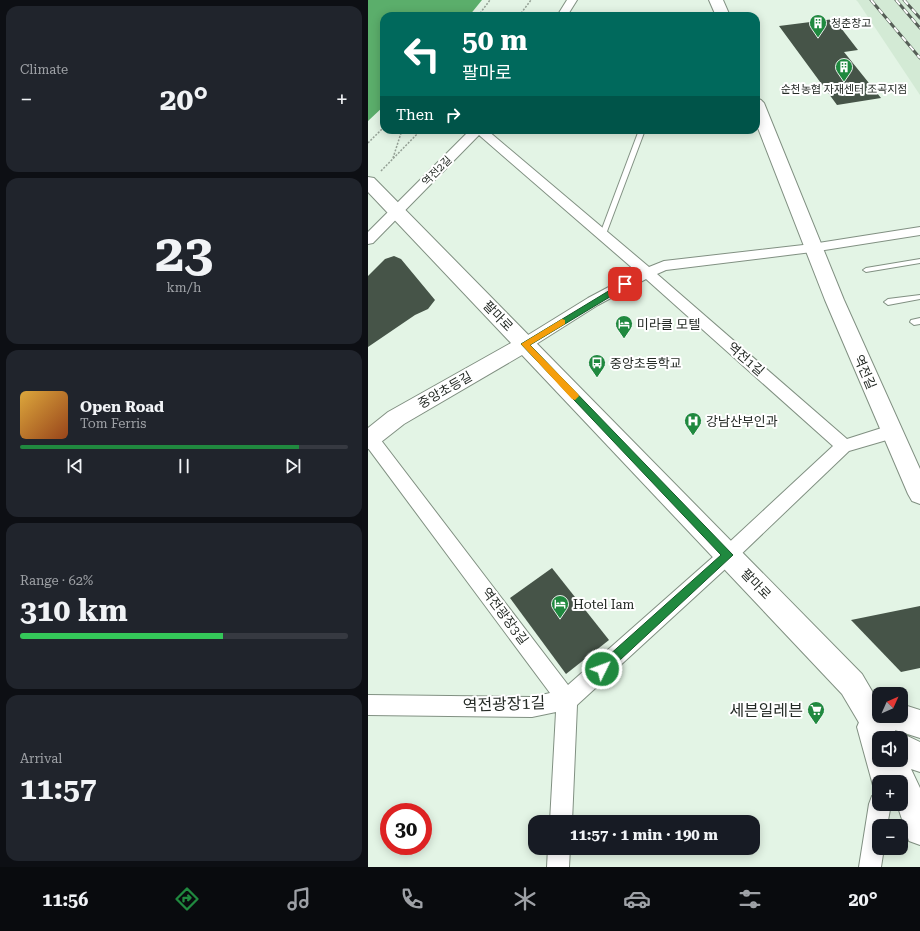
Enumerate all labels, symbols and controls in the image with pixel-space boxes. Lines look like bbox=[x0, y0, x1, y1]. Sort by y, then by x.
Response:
building icon: 청춘창고 bbox=[808, 13, 828, 38]
place label: 청춘창고 bbox=[831, 17, 871, 30]
text: 50 m bbox=[462, 24, 527, 57]
icon: left bbox=[396, 28, 448, 80]
building icon: 순천농협 자재센터 조곡지점 bbox=[834, 57, 854, 82]
text: Climate bbox=[20, 62, 68, 77]
text: 팔마로 bbox=[462, 62, 512, 83]
text: 20° bbox=[160, 82, 208, 117]
place label: 순천농협 자재센터 조곡지점 bbox=[780, 83, 908, 96]
text: − bbox=[20, 87, 32, 112]
text: + bbox=[336, 87, 348, 112]
icon: right bbox=[442, 104, 464, 126]
text: Then bbox=[396, 106, 434, 124]
street label: 역전2길 bbox=[419, 153, 455, 189]
text: 23 bbox=[155, 223, 213, 284]
pin bbox=[608, 267, 642, 301]
icon: arrive bbox=[614, 273, 636, 295]
text: km/h bbox=[167, 280, 201, 295]
street label: 팔마로 bbox=[480, 298, 516, 334]
hotel icon: 미라클 모텔 bbox=[614, 314, 634, 339]
place label: 미라클 모텔 bbox=[637, 317, 700, 332]
street label: 역전1길 bbox=[725, 339, 767, 379]
bus stop icon: 중앙초등학교 bbox=[587, 353, 607, 378]
street label: 역전길 bbox=[851, 353, 879, 391]
place label: 중앙초등학교 bbox=[610, 356, 682, 371]
street label: 중앙초등길 bbox=[415, 369, 475, 411]
text: Open Road bbox=[80, 398, 164, 416]
hospital icon: 강남산부인과 bbox=[683, 411, 703, 436]
place label: 강남산부인과 bbox=[706, 414, 778, 429]
text: Tom Ferris bbox=[80, 416, 146, 431]
icon: previous bbox=[64, 455, 86, 477]
icon: pause bbox=[173, 455, 195, 477]
icon: next bbox=[282, 455, 304, 477]
street label: 팔마로 bbox=[738, 566, 774, 602]
text: Range · 62% bbox=[20, 573, 93, 588]
street label: 역전광장3길 bbox=[479, 585, 531, 647]
text: 310 km bbox=[20, 593, 128, 628]
hotel icon: Hotel Iam bbox=[550, 594, 570, 619]
place label: Hotel Iam bbox=[573, 597, 635, 612]
position arrow bbox=[581, 648, 623, 690]
north arrow bbox=[872, 687, 908, 723]
map controls bbox=[872, 687, 908, 855]
street label: 역전광장1길 bbox=[462, 693, 546, 715]
supermarket icon: 세븐일레븐 bbox=[806, 700, 826, 725]
place label: 세븐일레븐 bbox=[729, 701, 803, 720]
button: sound bbox=[872, 731, 908, 767]
text: Arrival bbox=[20, 751, 62, 766]
text: 11:57 bbox=[20, 771, 97, 806]
button: + bbox=[872, 775, 908, 811]
speed limit sign: 30 bbox=[380, 803, 432, 855]
button: − bbox=[872, 819, 908, 855]
text: 11:57 · 1 min · 190 m bbox=[570, 826, 718, 844]
icon: directions bbox=[173, 885, 201, 913]
icon: music bbox=[285, 885, 313, 913]
icon: phone bbox=[398, 885, 426, 913]
icon: climate bbox=[511, 885, 539, 913]
icon: car bbox=[623, 885, 651, 913]
icon: filters bbox=[736, 885, 764, 913]
text: 11:56 bbox=[42, 889, 88, 910]
text: 20° bbox=[849, 889, 878, 910]

